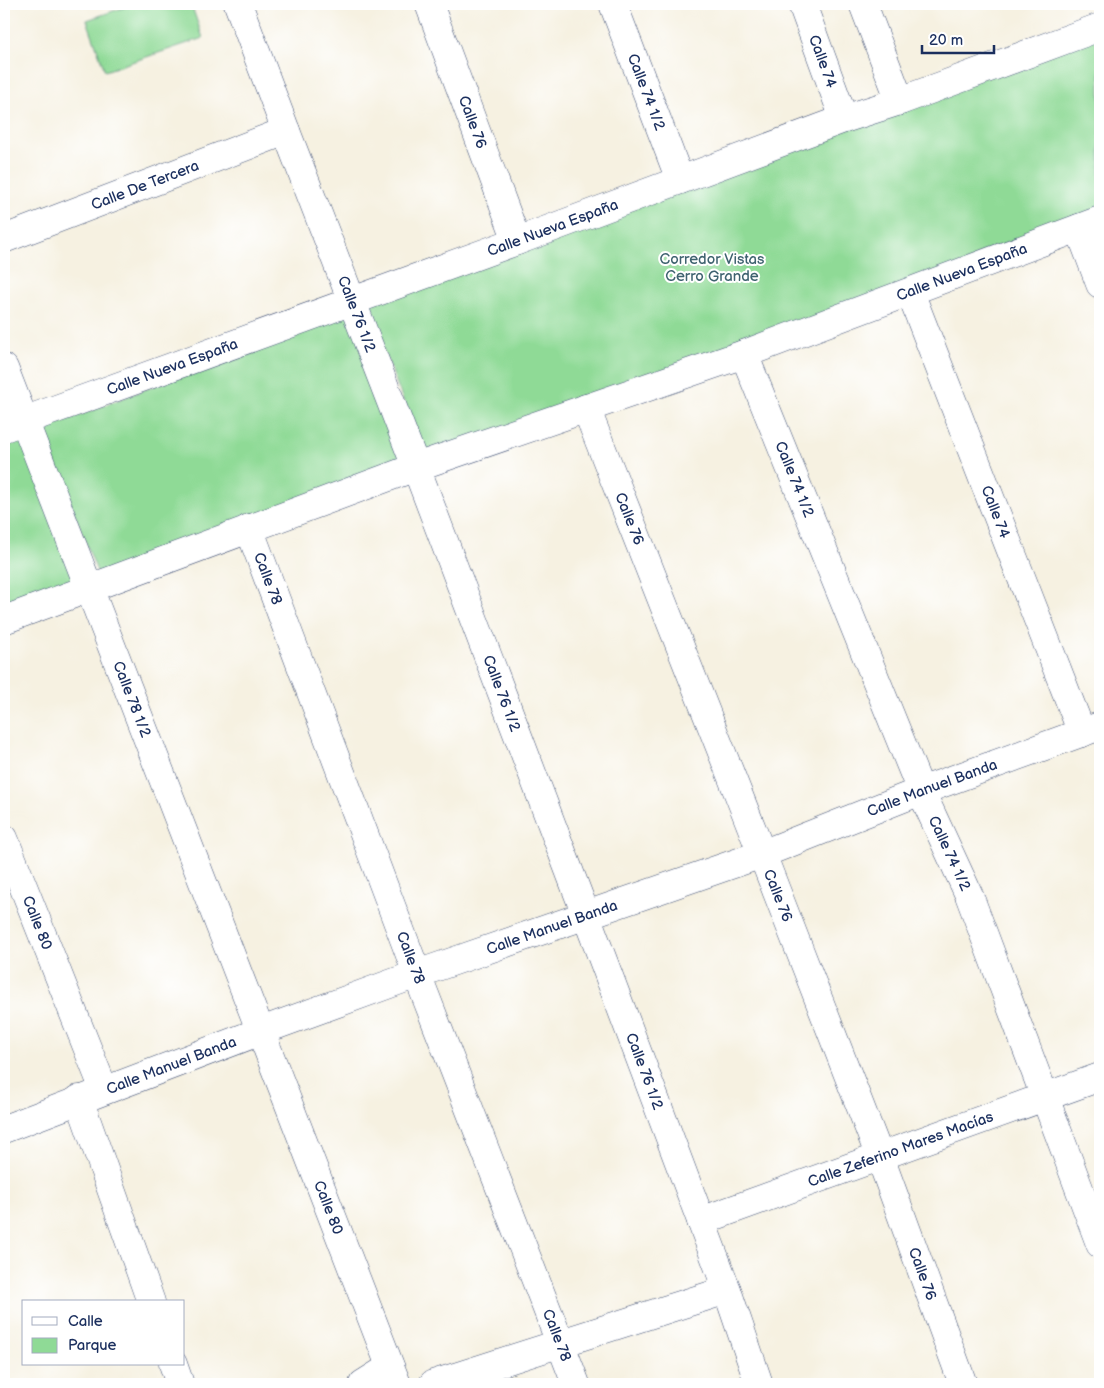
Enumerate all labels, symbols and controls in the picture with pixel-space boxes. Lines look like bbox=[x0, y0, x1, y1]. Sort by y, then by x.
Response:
scale bar bbox=[922, 22, 994, 54]
text: 20 m bbox=[929, 31, 963, 50]
street label: Calle 74 bbox=[805, 32, 841, 90]
street label: Calle 74 1/2 bbox=[623, 51, 670, 133]
street label: Calle 76 bbox=[454, 93, 491, 151]
street label: Calle De Tercera bbox=[88, 156, 202, 214]
street label: Calle Nueva España bbox=[484, 195, 621, 261]
street label: Calle Nueva España bbox=[894, 239, 1030, 305]
park label: Corredor Vistas Cerro Grande bbox=[659, 250, 765, 286]
street label: Calle 76 1/2 bbox=[333, 273, 380, 355]
street label: Calle Nueva España bbox=[104, 334, 240, 399]
street label: Calle 74 1/2 bbox=[771, 438, 819, 520]
street label: Calle 74 bbox=[977, 483, 1015, 541]
street label: Calle 76 bbox=[611, 490, 649, 548]
street label: Calle 78 bbox=[250, 550, 287, 608]
street label: Calle 76 1/2 bbox=[479, 652, 525, 734]
street label: Calle 78 1/2 bbox=[109, 658, 155, 740]
street label: Calle Manuel Banda bbox=[864, 755, 1000, 821]
street label: Calle 74 1/2 bbox=[924, 813, 975, 894]
street label: Calle 76 bbox=[759, 866, 797, 925]
street label: Calle 80 bbox=[18, 893, 57, 952]
street label: Calle Manuel Banda bbox=[484, 895, 620, 959]
street label: Calle 78 bbox=[392, 929, 429, 987]
street label: Calle 76 1/2 bbox=[622, 1030, 668, 1112]
street label: Calle Manuel Banda bbox=[104, 1032, 239, 1099]
street label: Calle Zeferino Mares Macías bbox=[805, 1107, 996, 1191]
street label: Calle 80 bbox=[310, 1178, 348, 1237]
street label: Calle 76 bbox=[904, 1245, 941, 1303]
legend bbox=[22, 1300, 185, 1366]
street label: Calle 78 bbox=[538, 1306, 576, 1364]
text: Calle bbox=[68, 1312, 103, 1331]
text: Parque bbox=[68, 1336, 117, 1355]

